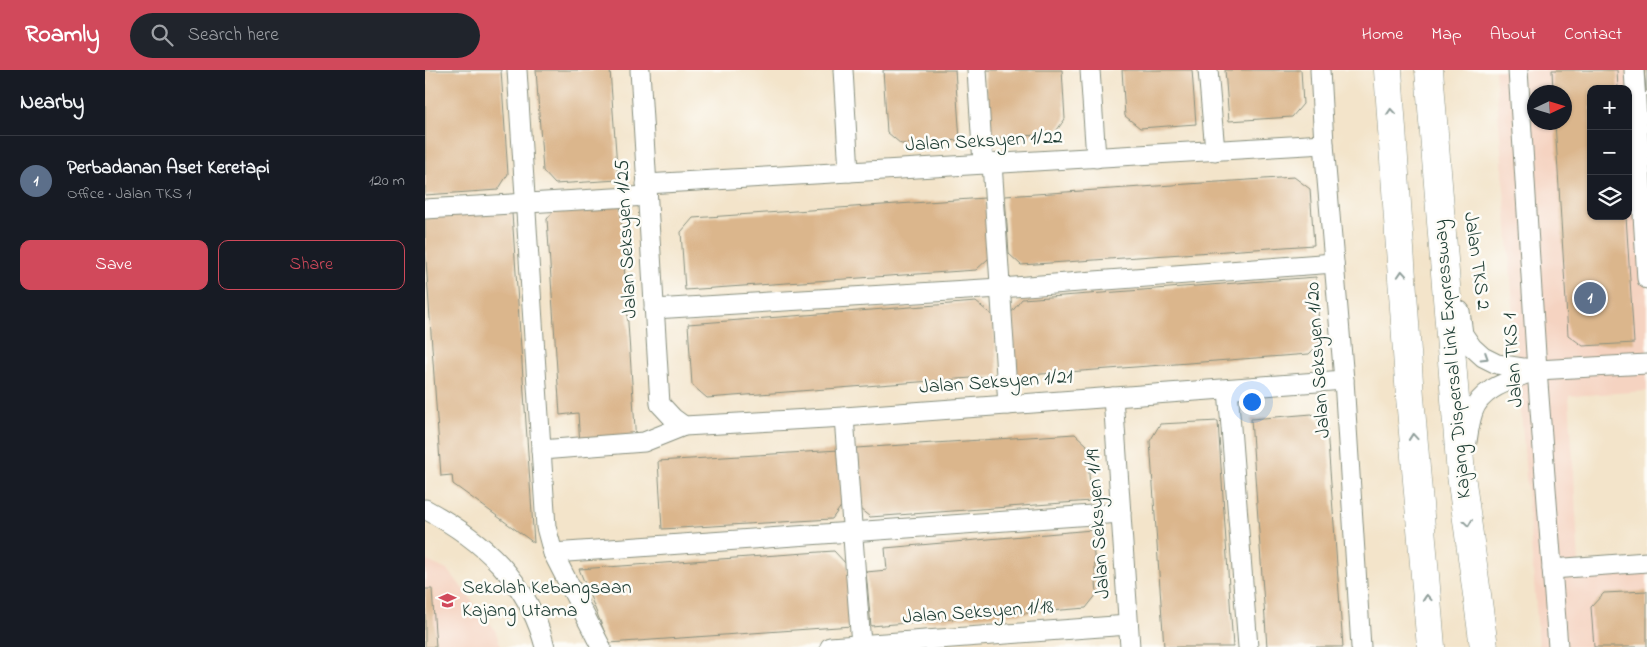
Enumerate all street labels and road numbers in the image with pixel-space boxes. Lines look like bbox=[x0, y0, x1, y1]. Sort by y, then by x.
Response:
street label: Jalan Seksyen 1/22 bbox=[904, 123, 1064, 161]
street label: Jalan Seksyen 1/25 bbox=[608, 159, 646, 319]
street label: Jalan TKS 2 bbox=[1455, 210, 1497, 312]
street label: Kajang Dispersal Link Expressway bbox=[1426, 218, 1481, 500]
street label: Jalan Seksyen 1/20 bbox=[1299, 281, 1339, 439]
street label: Jalan TKS 1 bbox=[1496, 312, 1532, 408]
street label: Jalan Seksyen 1/21 bbox=[918, 363, 1074, 403]
street label: Jalan Seksyen 1/19 bbox=[1079, 448, 1119, 600]
street label: Jalan Seksyen 1/18 bbox=[901, 593, 1055, 633]

